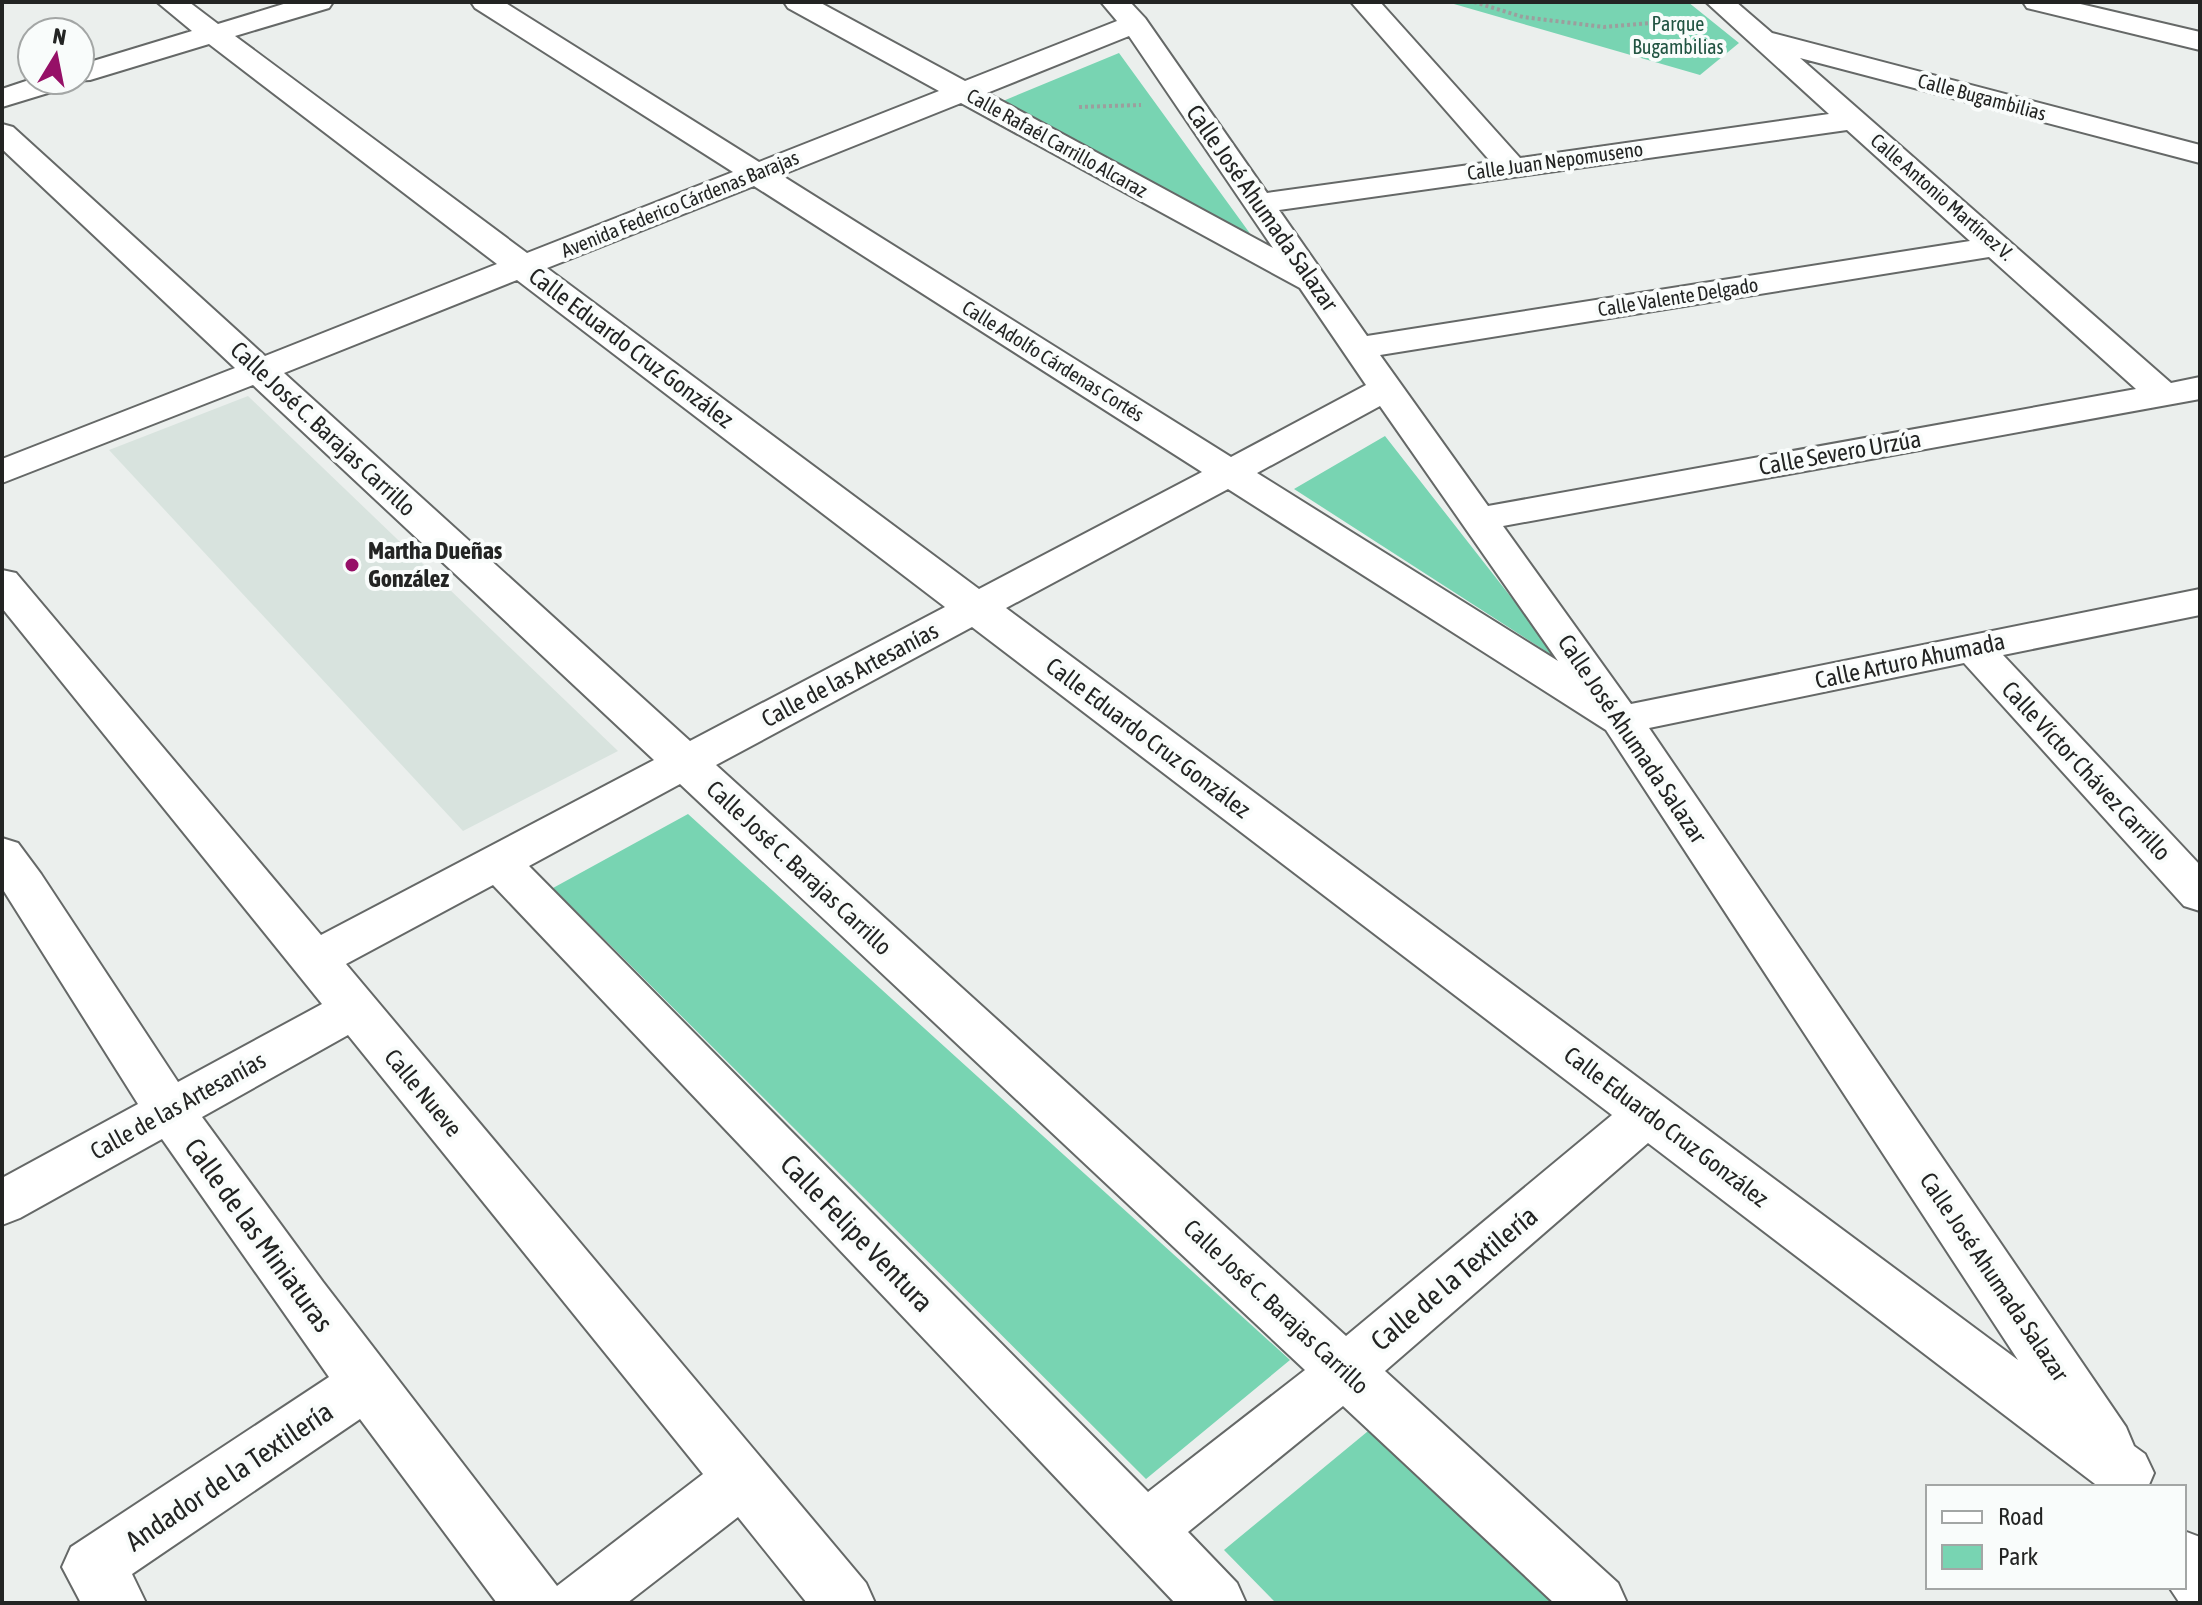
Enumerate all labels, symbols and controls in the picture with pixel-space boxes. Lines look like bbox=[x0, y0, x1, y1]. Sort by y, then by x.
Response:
park label: Parque Bugambilias bbox=[1632, 12, 1724, 58]
north arrow bbox=[16, 16, 96, 96]
text: N bbox=[51, 22, 68, 50]
street label: Calle Bugambilias bbox=[1915, 68, 2049, 125]
street label: Calle Rafaél Carrillo Alcaraz bbox=[963, 83, 1151, 202]
street label: Calle José Ahumada Salazar bbox=[1181, 100, 1344, 317]
street label: Calle Antonio Martínez V. bbox=[1866, 128, 2018, 265]
street label: Calle Juan Nepomuseno bbox=[1465, 137, 1644, 184]
street label: Avenida Federico Cárdenas Barajas bbox=[558, 145, 802, 262]
street label: Calle Eduardo Cruz González bbox=[524, 262, 739, 433]
street label: Calle Valente Delgado bbox=[1596, 272, 1760, 321]
street label: Calle Adolfo Cárdenas Cortés bbox=[958, 295, 1148, 426]
street label: Calle José C. Barajas Carrillo bbox=[225, 336, 421, 521]
street label: Calle Severo Urzúa bbox=[1757, 425, 1923, 480]
place label: Martha Dueñas González bbox=[368, 537, 503, 592]
marker: Martha Dueñas González bbox=[343, 556, 361, 574]
street label: Calle de las Artesanías bbox=[757, 617, 943, 733]
street label: Calle Arturo Ahumada bbox=[1813, 627, 2007, 694]
street label: Calle José Ahumada Salazar bbox=[1553, 630, 1713, 849]
street label: Calle Eduardo Cruz González bbox=[1041, 652, 1256, 823]
street label: Calle Víctor Chávez Carrillo bbox=[1997, 676, 2176, 866]
street label: Calle José C. Barajas Carrillo bbox=[701, 775, 897, 960]
street label: Calle Eduardo Cruz González bbox=[1559, 1041, 1774, 1212]
street label: Calle Nueve bbox=[379, 1044, 468, 1142]
street label: Calle de las Artesanías bbox=[85, 1046, 270, 1165]
street label: Calle de las Miniaturas bbox=[178, 1132, 340, 1338]
street label: Calle Felipe Ventura bbox=[774, 1148, 940, 1318]
street label: Calle José Ahumada Salazar bbox=[1915, 1168, 2075, 1387]
street label: Calle de la Textilería bbox=[1364, 1199, 1544, 1357]
street label: Calle José C. Barajas Carrillo bbox=[1178, 1214, 1374, 1399]
street label: Andador de la Textilería bbox=[119, 1395, 339, 1557]
legend bbox=[1926, 1485, 2186, 1589]
text: Road bbox=[1998, 1503, 2044, 1530]
text: Park bbox=[1998, 1543, 2039, 1570]

